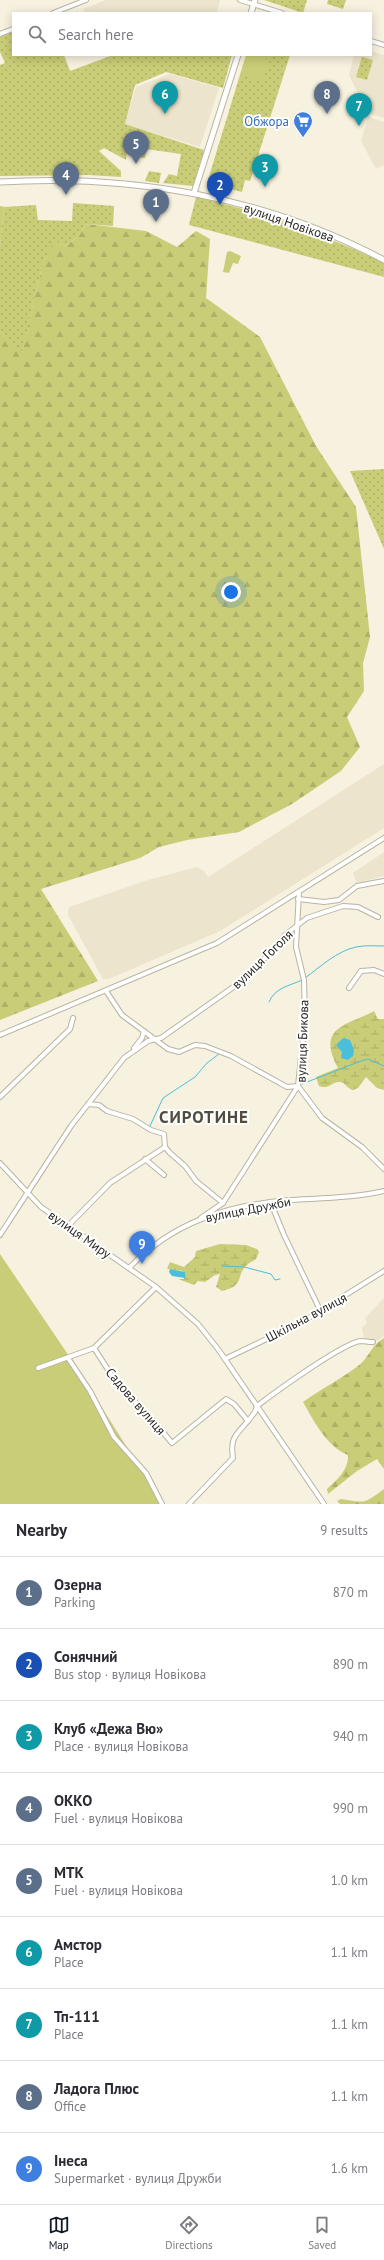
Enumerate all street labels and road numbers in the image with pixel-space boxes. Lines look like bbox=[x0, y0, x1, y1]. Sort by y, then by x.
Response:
street label: вулиця Новікова bbox=[241, 199, 336, 246]
street label: вулиця Гоголя bbox=[228, 926, 296, 993]
street label: вулиця Бикова bbox=[293, 999, 312, 1083]
street label: вулиця Дружби bbox=[204, 1193, 292, 1226]
street label: вулиця Миру bbox=[45, 1206, 115, 1262]
street label: Шкільна вулиця bbox=[263, 1289, 350, 1346]
street label: Садова вулиця bbox=[102, 1364, 169, 1438]

